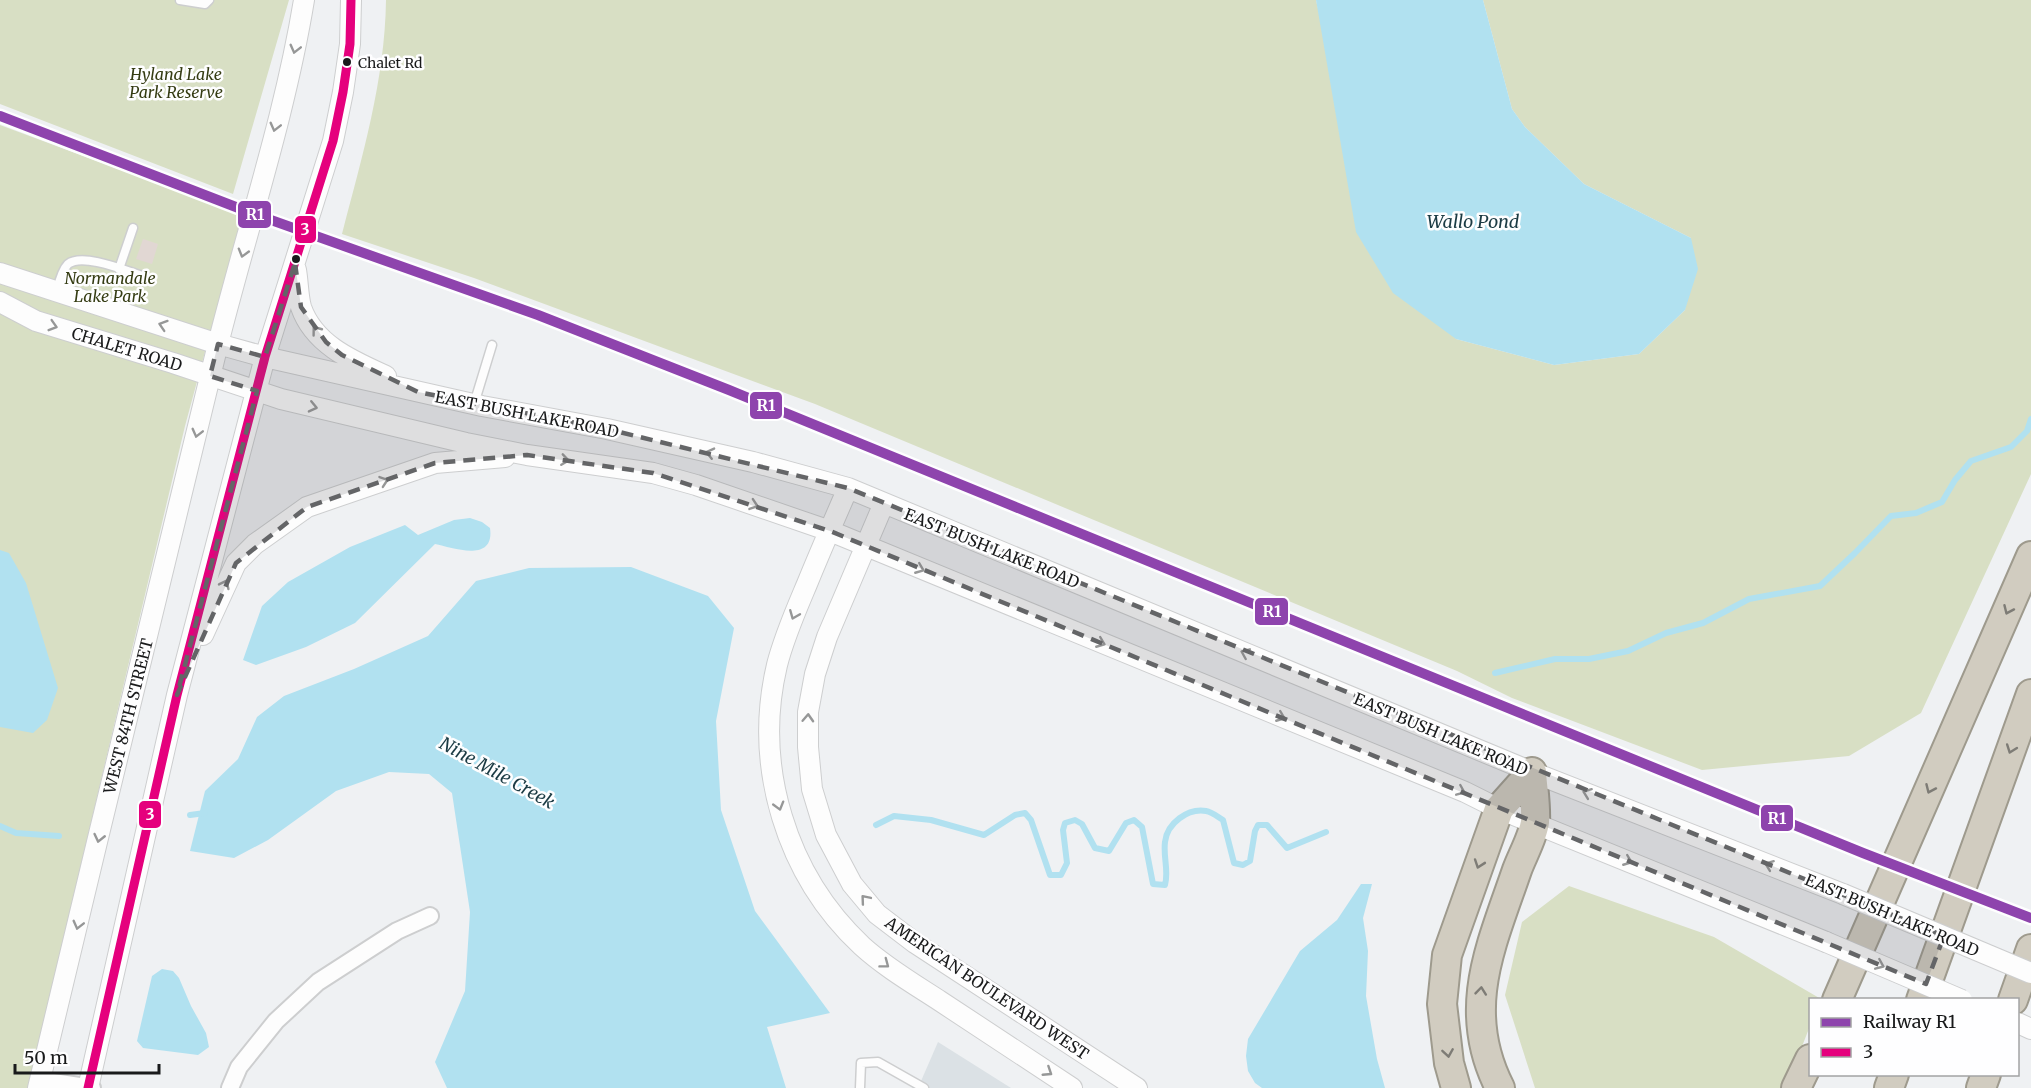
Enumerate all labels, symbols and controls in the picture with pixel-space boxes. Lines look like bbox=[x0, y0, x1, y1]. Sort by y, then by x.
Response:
one-way arrow bbox=[289, 44, 302, 54]
place label: Chalet Rd bbox=[358, 54, 423, 72]
marker: Chalet Rd bbox=[341, 56, 353, 68]
park label: Hyland Lake Park Reserve bbox=[129, 64, 223, 102]
one-way arrow bbox=[270, 122, 283, 132]
line badge: R1 bbox=[237, 200, 272, 229]
text: R1 bbox=[246, 204, 265, 224]
water label: Wallo Pond bbox=[1427, 210, 1520, 233]
line badge: 3 bbox=[294, 215, 317, 244]
text: 3 bbox=[300, 219, 310, 239]
one-way arrow bbox=[238, 247, 250, 258]
unlabelled marker bbox=[290, 253, 302, 265]
park label: Normandale Lake Park bbox=[64, 268, 156, 306]
one-way arrow bbox=[47, 319, 58, 331]
one-way arrow bbox=[158, 320, 169, 332]
street label: CHALET ROAD bbox=[69, 323, 185, 375]
one-way arrow bbox=[312, 325, 323, 336]
street label: EAST BUSH LAKE ROAD bbox=[433, 386, 621, 442]
line badge: R1 bbox=[749, 391, 783, 420]
text: R1 bbox=[757, 395, 776, 415]
one-way arrow bbox=[308, 399, 318, 412]
one-way arrow bbox=[191, 428, 204, 438]
one-way arrow bbox=[706, 447, 716, 460]
one-way arrow bbox=[560, 454, 570, 466]
one-way arrow bbox=[378, 475, 388, 488]
one-way arrow bbox=[748, 497, 759, 510]
street label: EAST BUSH LAKE ROAD bbox=[902, 504, 1082, 592]
one-way arrow bbox=[914, 562, 925, 574]
one-way arrow bbox=[218, 579, 230, 590]
line badge: R1 bbox=[1254, 597, 1289, 626]
text: R1 bbox=[1263, 601, 1282, 621]
one-way arrow bbox=[2003, 604, 2015, 615]
one-way arrow bbox=[789, 609, 801, 620]
street label: WEST 84TH STREET bbox=[99, 636, 157, 797]
one-way arrow bbox=[1095, 636, 1106, 648]
one-way arrow bbox=[1241, 648, 1252, 660]
street label: EAST BUSH LAKE ROAD bbox=[1351, 688, 1531, 780]
one-way arrow bbox=[1275, 710, 1286, 722]
one-way arrow bbox=[802, 713, 815, 722]
water label: Nine Mile Creek bbox=[436, 731, 559, 814]
one-way arrow bbox=[2006, 743, 2019, 754]
one-way arrow bbox=[1925, 782, 1937, 793]
one-way arrow bbox=[1455, 784, 1466, 796]
one-way arrow bbox=[1583, 788, 1593, 801]
line badge: 3 bbox=[138, 800, 162, 829]
one-way arrow bbox=[772, 800, 784, 811]
text: 3 bbox=[145, 804, 155, 824]
line badge: R1 bbox=[1760, 804, 1794, 832]
text: R1 bbox=[1768, 808, 1787, 828]
one-way arrow bbox=[93, 832, 106, 842]
one-way arrow bbox=[1622, 854, 1633, 866]
one-way arrow bbox=[1473, 858, 1486, 869]
one-way arrow bbox=[1764, 860, 1775, 872]
street label: EAST BUSH LAKE ROAD bbox=[1802, 869, 1982, 961]
one-way arrow bbox=[862, 895, 873, 906]
street label: AMERICAN BOULEVARD WEST bbox=[881, 912, 1093, 1064]
one-way arrow bbox=[72, 920, 85, 930]
one-way arrow bbox=[879, 957, 890, 968]
one-way arrow bbox=[1874, 958, 1885, 970]
one-way arrow bbox=[1474, 986, 1487, 995]
legend bbox=[1809, 998, 2019, 1076]
text: Railway R1 bbox=[1863, 1010, 1956, 1033]
scale bar bbox=[15, 1037, 159, 1075]
text: 3 bbox=[1863, 1040, 1873, 1063]
text: 50 m bbox=[24, 1046, 68, 1069]
one-way arrow bbox=[1441, 1048, 1453, 1058]
one-way arrow bbox=[1041, 1065, 1052, 1076]

